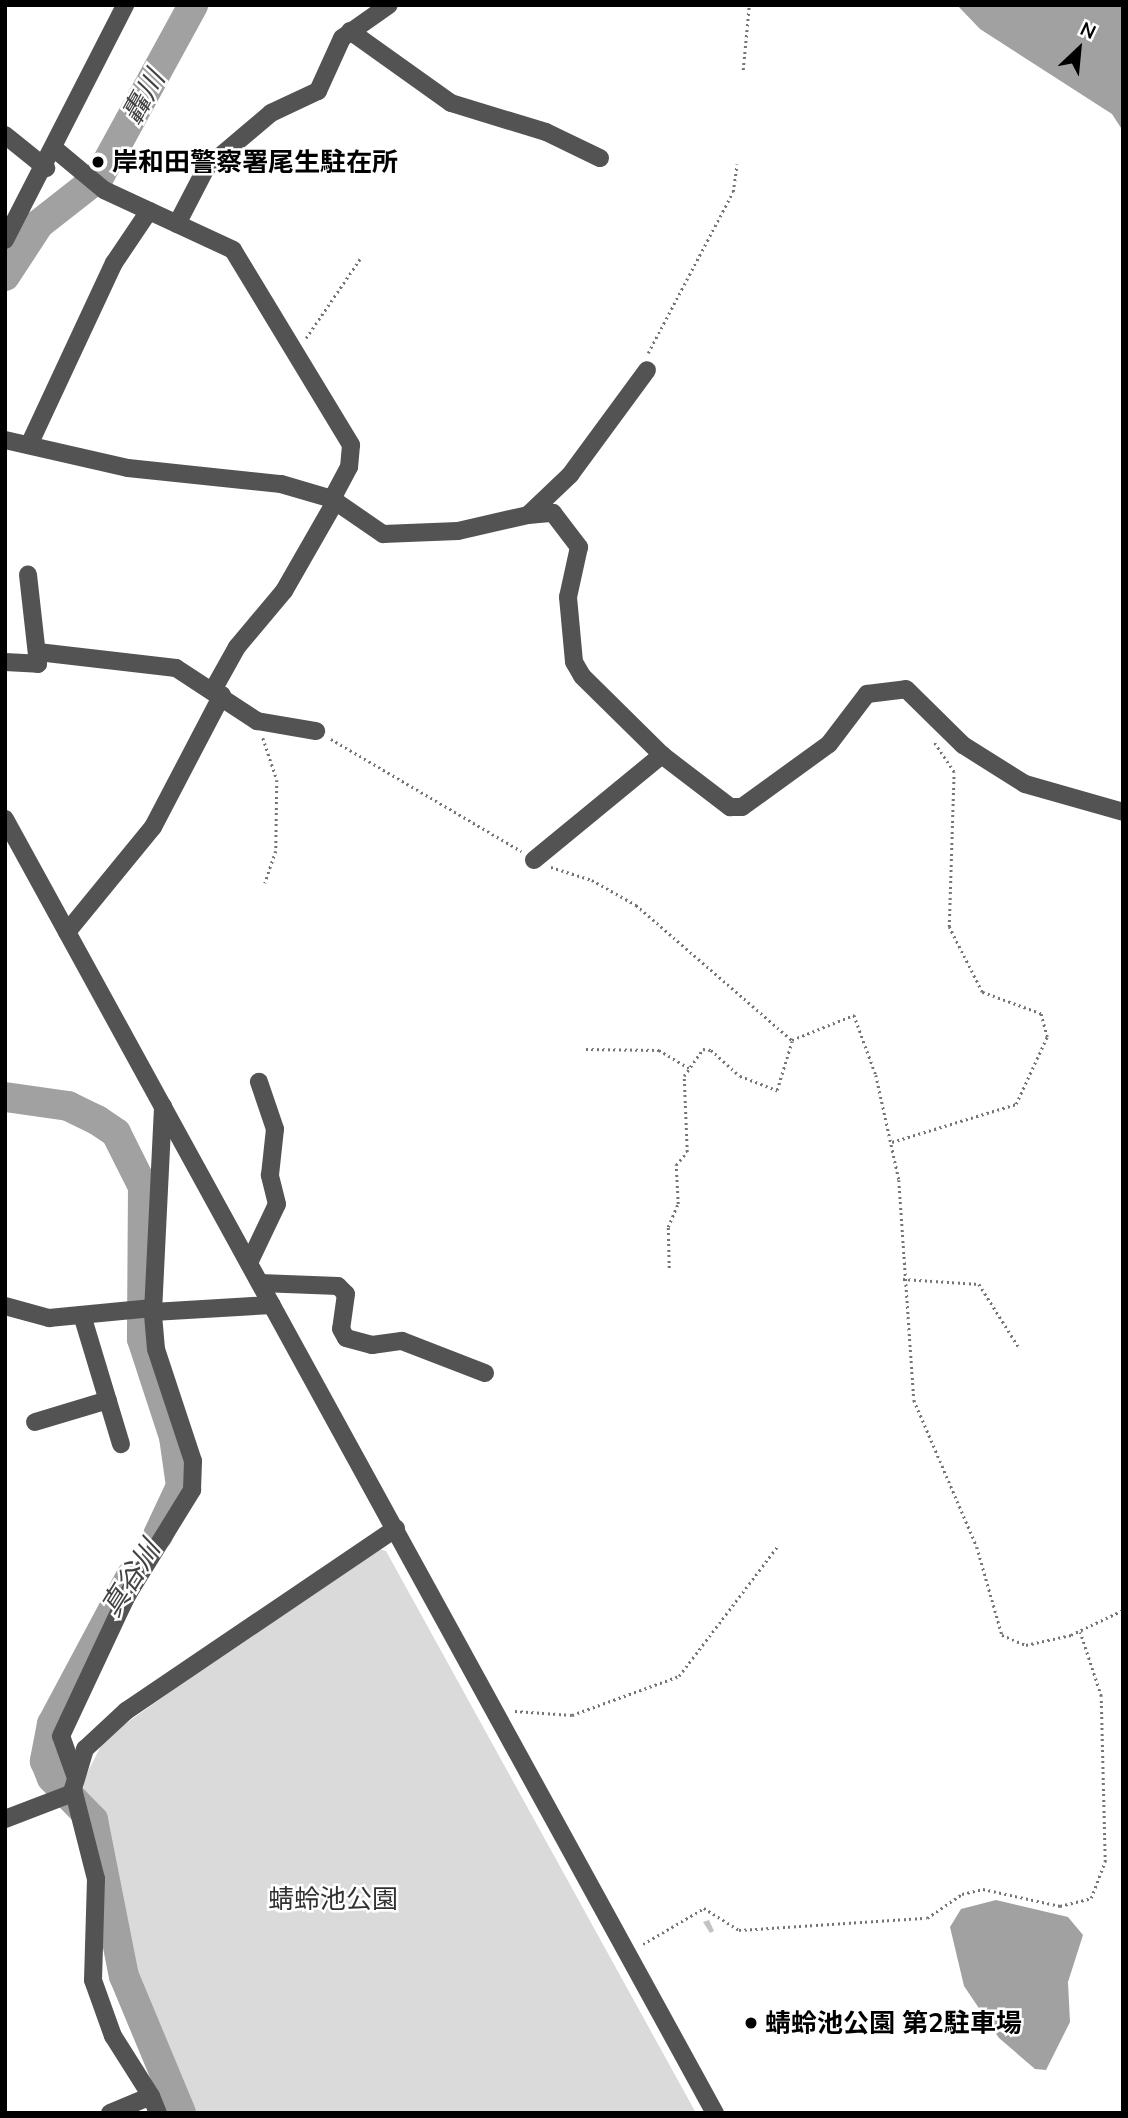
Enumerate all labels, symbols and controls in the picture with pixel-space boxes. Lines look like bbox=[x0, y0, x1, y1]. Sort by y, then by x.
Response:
north arrow bbox=[1044, 14, 1114, 84]
text: N bbox=[1076, 16, 1100, 44]
water label: 轟川 bbox=[115, 64, 171, 130]
place label: 岸和田警察署尾生駐在所 bbox=[112, 146, 398, 178]
marker: 岸和田警察署尾生駐在所 bbox=[90, 154, 106, 170]
water label: 真谷川 bbox=[93, 1533, 167, 1623]
park label: 蜻蛉池公園 bbox=[268, 1883, 398, 1915]
place label: 蜻蛉池公園 第2駐車場 bbox=[765, 2007, 1022, 2039]
marker: 蜻蛉池公園 第2駐車場 bbox=[743, 2015, 759, 2031]

